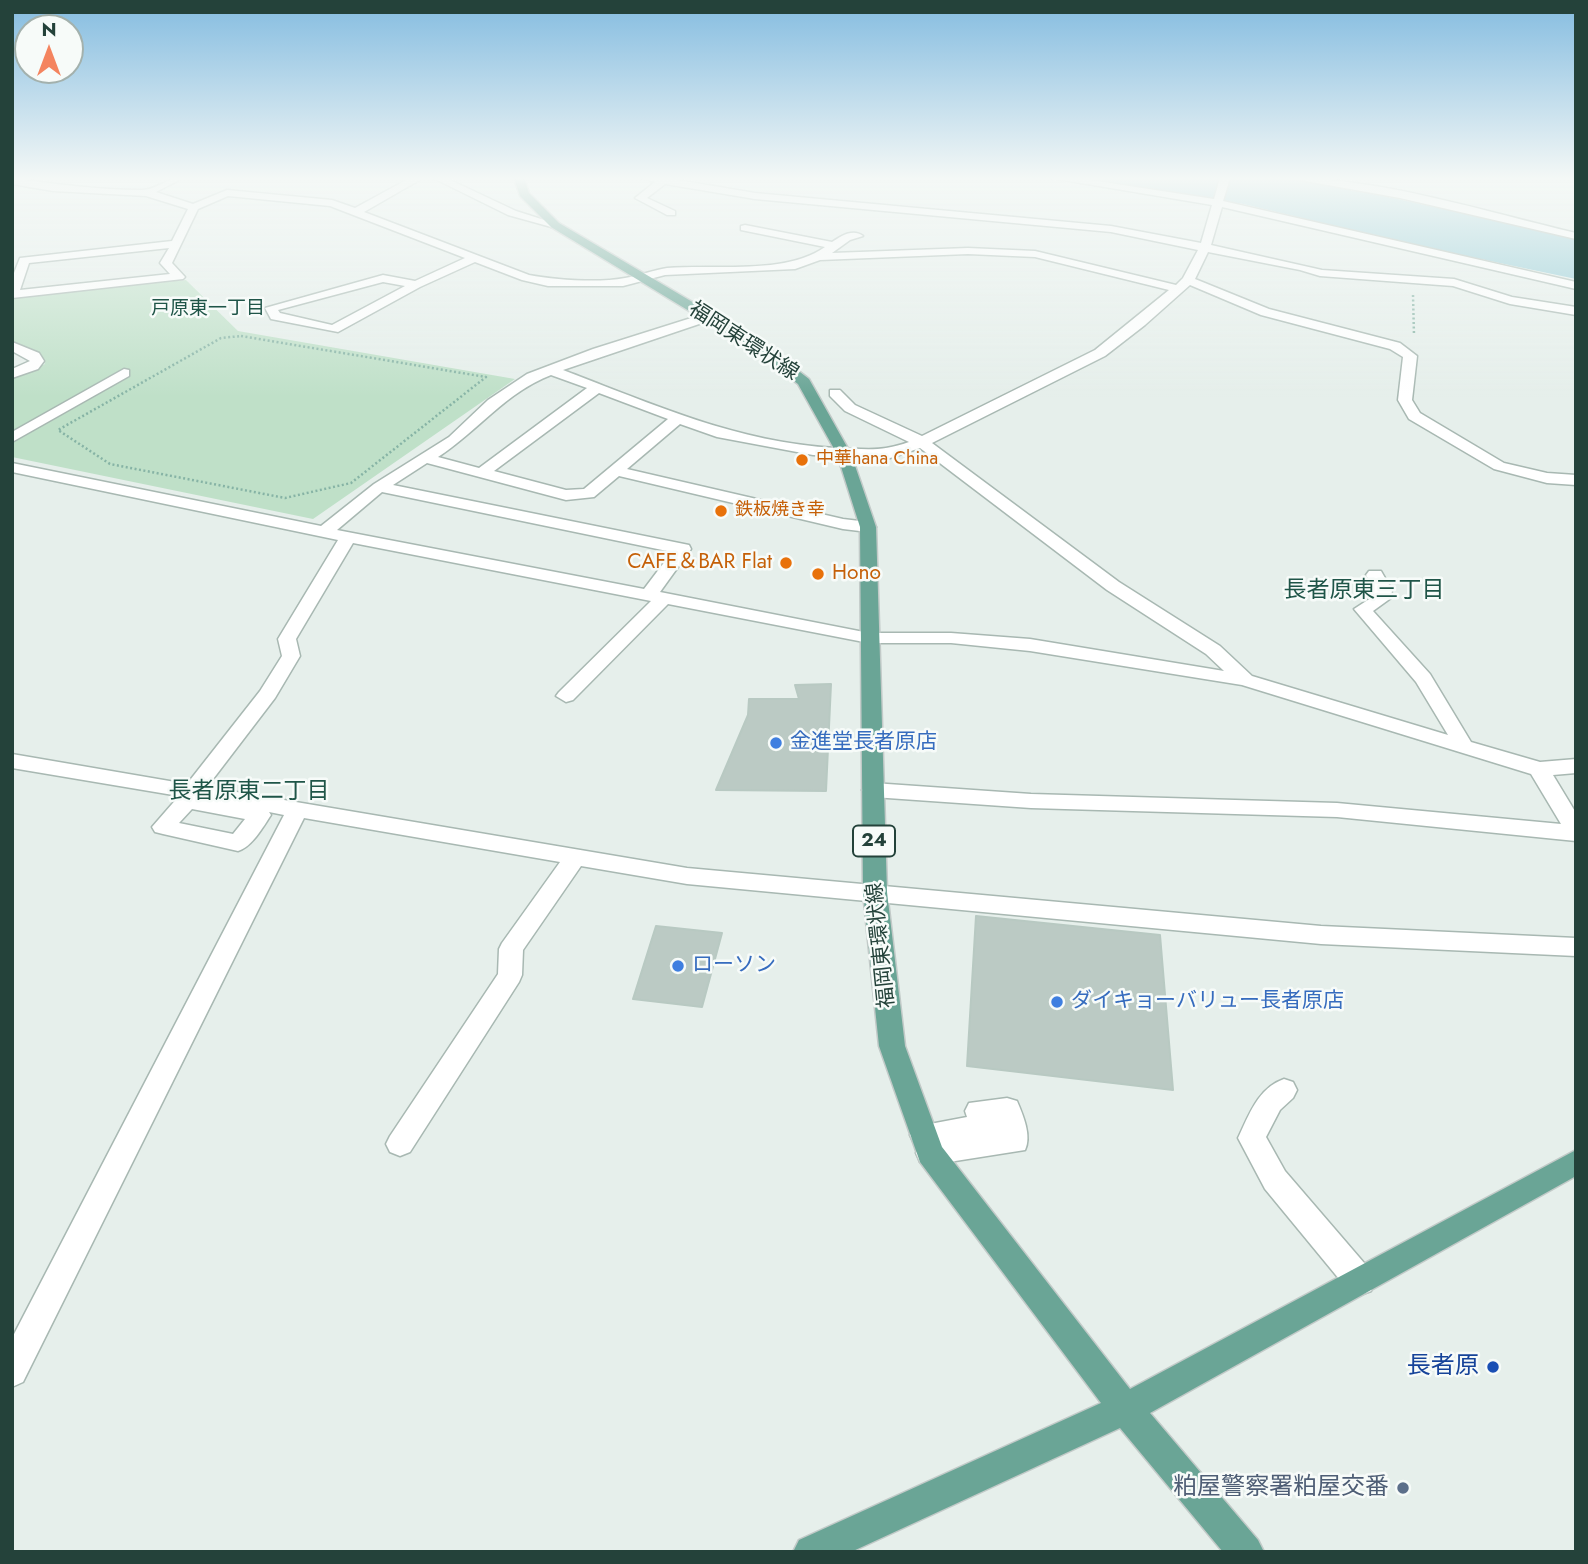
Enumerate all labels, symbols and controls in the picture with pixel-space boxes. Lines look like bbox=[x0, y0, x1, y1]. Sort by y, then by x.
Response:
north arrow bbox=[14, 14, 84, 84]
text: N bbox=[41, 16, 57, 43]
street label: 福岡東環状線 bbox=[683, 297, 803, 387]
district label: 戸原東一丁目 bbox=[151, 298, 265, 320]
place label: 中華hana China bbox=[816, 449, 938, 471]
marker: 中華hana China bbox=[794, 452, 810, 468]
place label: 鉄板焼き幸 bbox=[735, 500, 825, 522]
marker: 鉄板焼き幸 bbox=[713, 503, 729, 519]
place label: CAFE＆BAR Flat bbox=[627, 550, 772, 576]
marker: CAFE＆BAR Flat bbox=[778, 555, 794, 571]
place label: Hono bbox=[832, 561, 881, 587]
marker: Hono bbox=[810, 566, 826, 582]
district label: 長者原東三丁目 bbox=[1284, 577, 1444, 605]
place label: 金進堂長者原店 bbox=[790, 730, 937, 756]
marker: 金進堂長者原店 bbox=[768, 735, 784, 751]
district label: 長者原東二丁目 bbox=[169, 778, 329, 806]
road number: 24 bbox=[853, 826, 895, 856]
street label: 福岡東環状線 bbox=[863, 881, 901, 1009]
place label: ローソン bbox=[692, 953, 776, 979]
marker: ローソン bbox=[670, 958, 686, 974]
place label: ダイキョーバリュー長者原店 bbox=[1071, 989, 1344, 1015]
marker: ダイキョーバリュー長者原店 bbox=[1049, 994, 1065, 1010]
place label: 長者原 bbox=[1407, 1353, 1479, 1381]
marker: 長者原 bbox=[1485, 1359, 1501, 1375]
place label: 粕屋警察署粕屋交番 bbox=[1173, 1474, 1389, 1502]
marker: 粕屋警察署粕屋交番 bbox=[1395, 1480, 1411, 1496]

